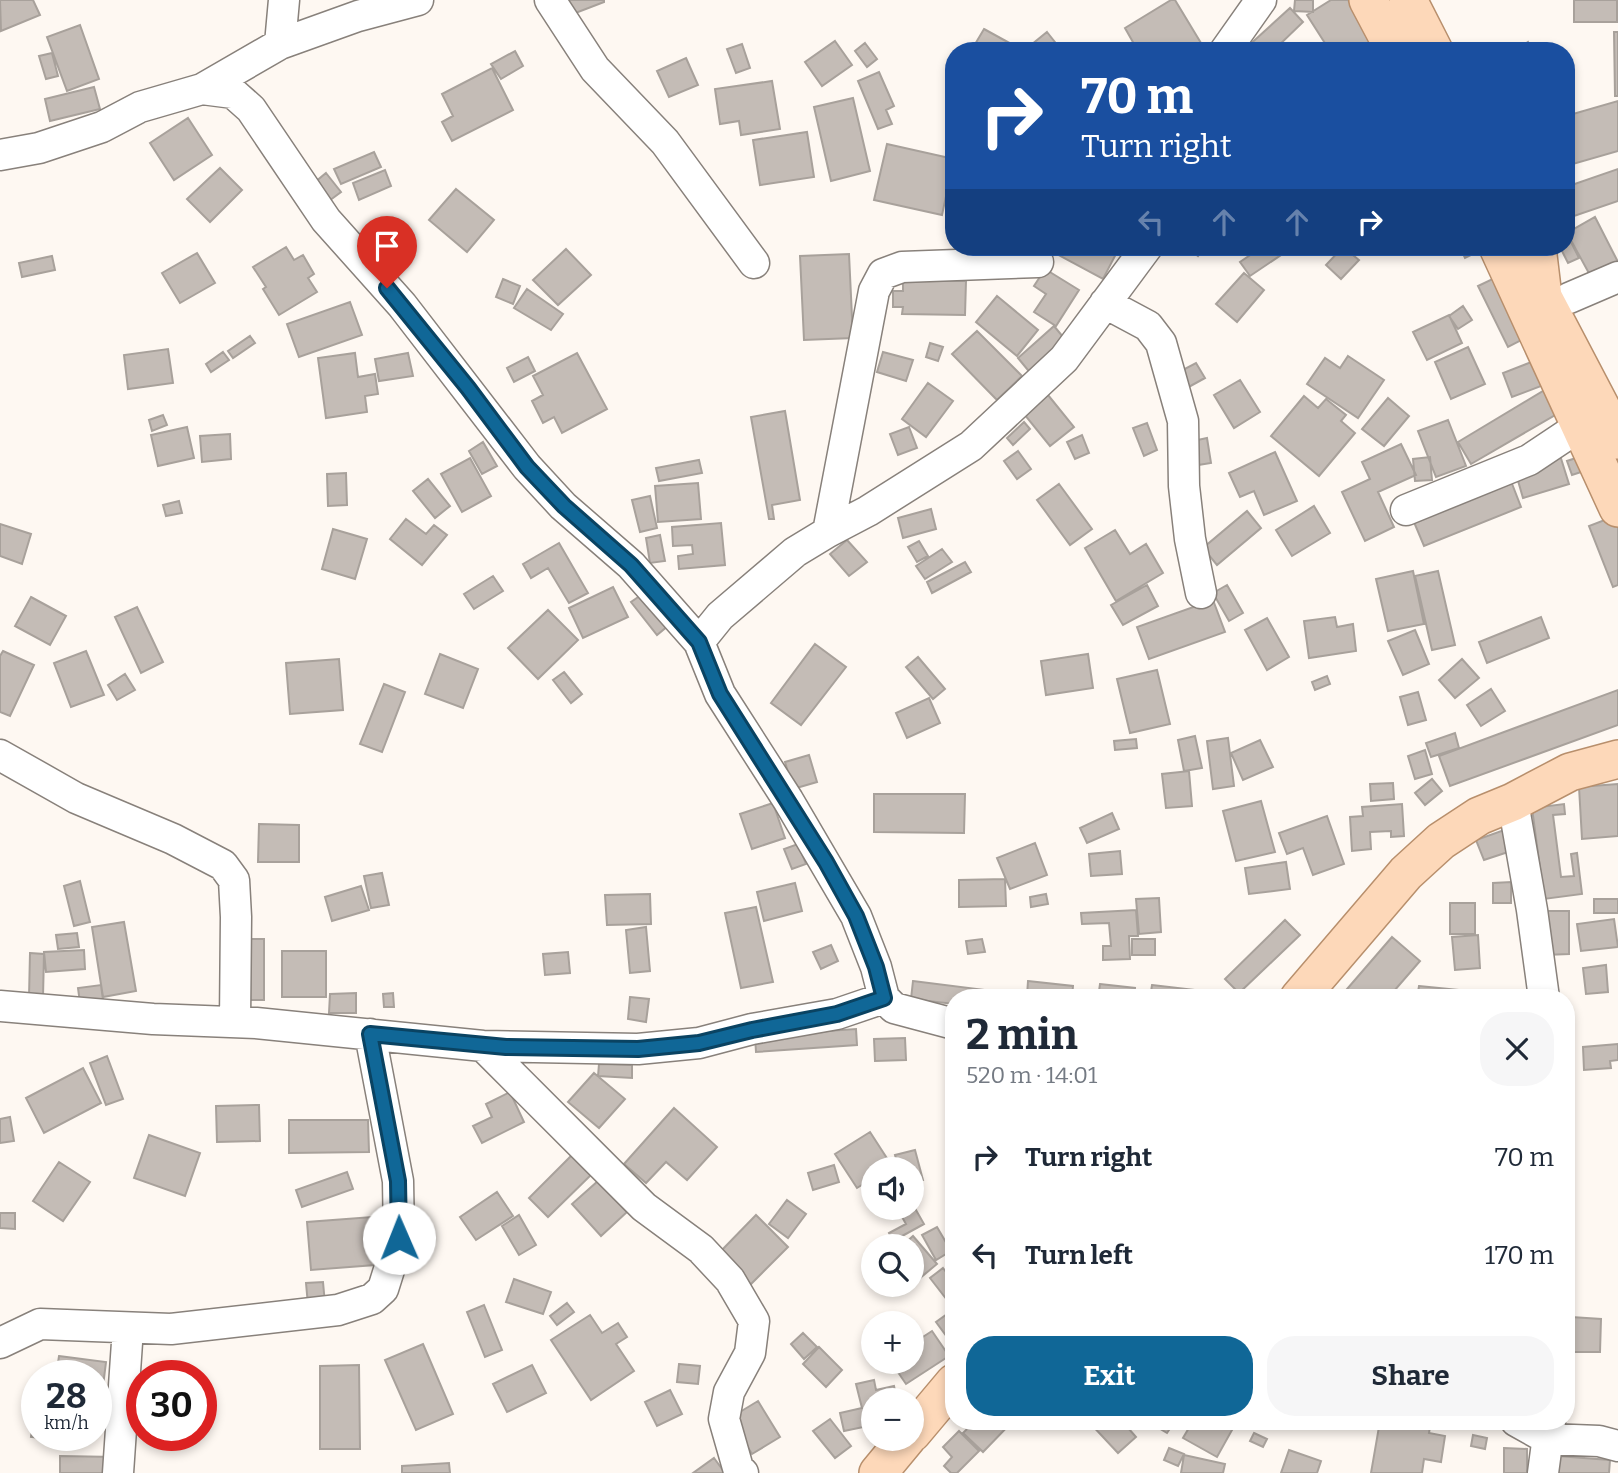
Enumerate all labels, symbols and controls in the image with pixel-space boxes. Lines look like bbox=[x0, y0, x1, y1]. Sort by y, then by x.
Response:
text: 70 m bbox=[1081, 67, 1193, 126]
icon: right bbox=[966, 70, 1057, 161]
text: Turn right bbox=[1081, 127, 1232, 165]
icon: left bbox=[1132, 203, 1170, 241]
icon: ahead bbox=[1205, 203, 1243, 241]
icon: ahead bbox=[1278, 203, 1316, 241]
icon: right bbox=[1351, 203, 1389, 241]
pin bbox=[357, 216, 417, 288]
icon: arrive bbox=[368, 227, 406, 265]
text: 2 min bbox=[966, 1010, 1078, 1060]
button: close bbox=[1480, 1012, 1554, 1086]
text: 520 m · 14:01 bbox=[966, 1061, 1097, 1089]
icon: right bbox=[966, 1138, 1004, 1176]
text: Turn right bbox=[1025, 1142, 1152, 1173]
text: 70 m bbox=[1495, 1142, 1554, 1173]
map controls bbox=[861, 1157, 924, 1451]
button: sound bbox=[861, 1157, 924, 1220]
position arrow bbox=[362, 1201, 436, 1275]
button: search bbox=[861, 1234, 924, 1297]
icon: left bbox=[966, 1236, 1004, 1274]
text: Turn left bbox=[1025, 1240, 1133, 1271]
text: 170 m bbox=[1484, 1240, 1554, 1271]
button: + bbox=[861, 1311, 924, 1374]
button: Exit bbox=[966, 1336, 1253, 1416]
button: Share bbox=[1267, 1336, 1554, 1416]
speed limit sign: 30 bbox=[126, 1360, 217, 1451]
text: 28 bbox=[46, 1375, 87, 1417]
button: − bbox=[861, 1388, 924, 1451]
text: km/h bbox=[44, 1412, 89, 1434]

